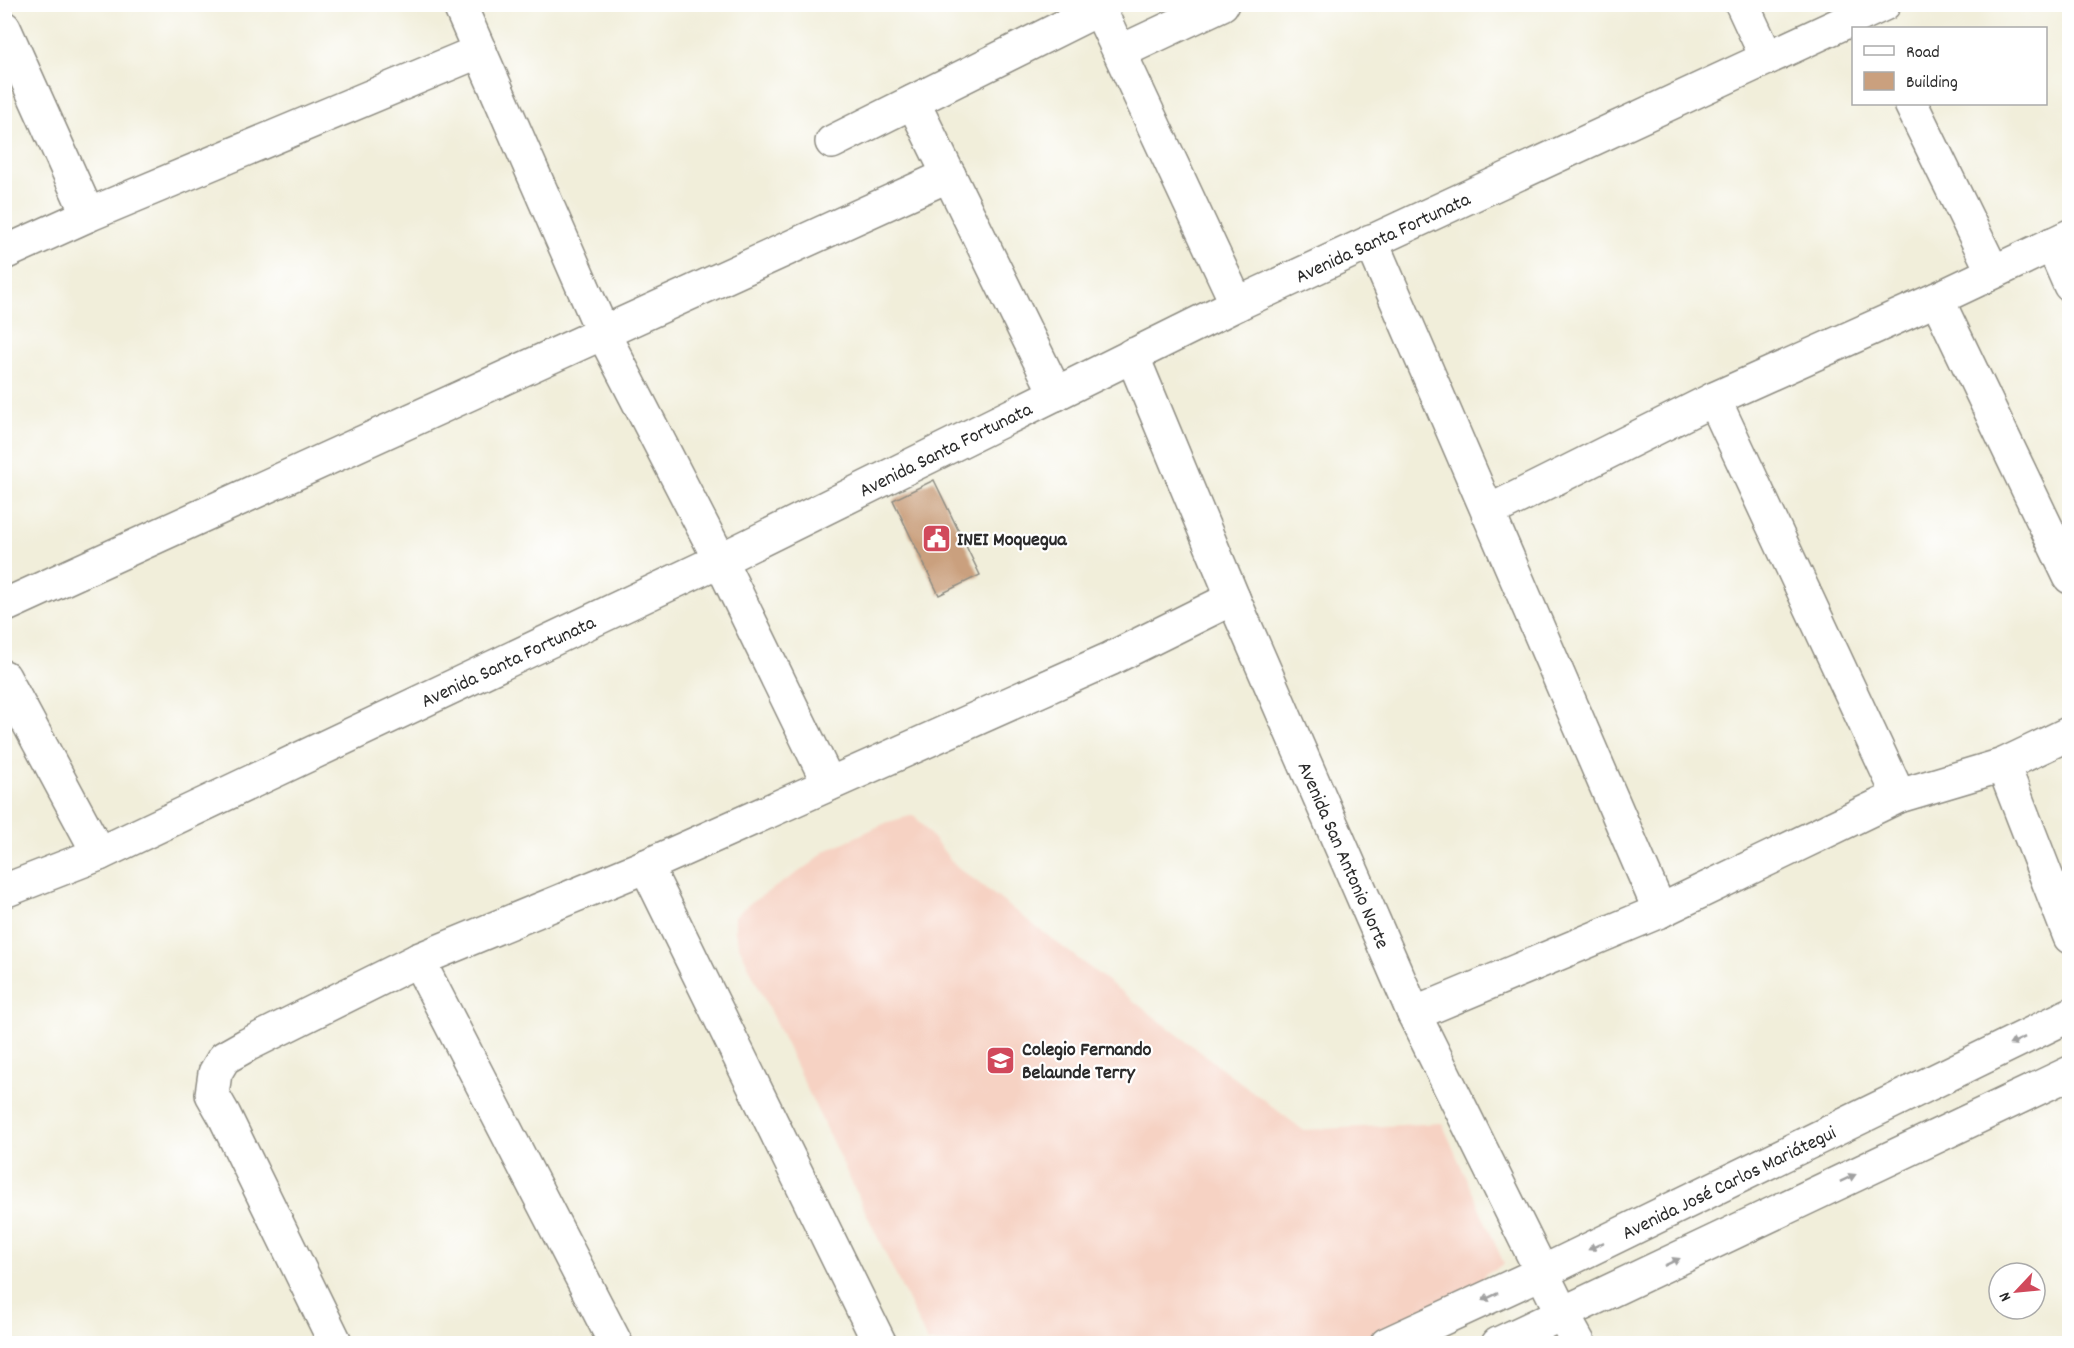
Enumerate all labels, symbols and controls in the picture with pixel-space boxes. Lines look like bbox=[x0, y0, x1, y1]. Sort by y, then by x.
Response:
legend bbox=[1852, 27, 2047, 105]
text: Road bbox=[1906, 41, 1940, 66]
text: Building bbox=[1906, 71, 1958, 96]
street label: Avenida Santa Fortunata bbox=[1291, 186, 1476, 292]
street label: Avenida Santa Fortunata bbox=[855, 396, 1038, 506]
public building icon: INEI Moquegua bbox=[920, 522, 952, 554]
place label: INEI Moquegua bbox=[957, 527, 1067, 555]
street label: Avenida Santa Fortunata bbox=[417, 610, 601, 717]
street label: Avenida San Antonio Norte bbox=[1289, 758, 1395, 954]
place label: Colegio Fernando Belaunde Terry bbox=[1022, 1037, 1152, 1088]
one-way arrow bbox=[2008, 1037, 2025, 1046]
school or university icon: Colegio Fernando Belaunde Terry bbox=[985, 1044, 1017, 1076]
street label: Avenida José Carlos Mariátegui bbox=[1618, 1120, 1842, 1248]
one-way arrow bbox=[1840, 1174, 1857, 1183]
one-way arrow bbox=[1588, 1242, 1605, 1251]
one-way arrow bbox=[1664, 1258, 1681, 1267]
north arrow bbox=[1987, 1261, 2047, 1321]
text: N bbox=[1994, 1288, 2018, 1305]
one-way arrow bbox=[1481, 1292, 1498, 1301]

